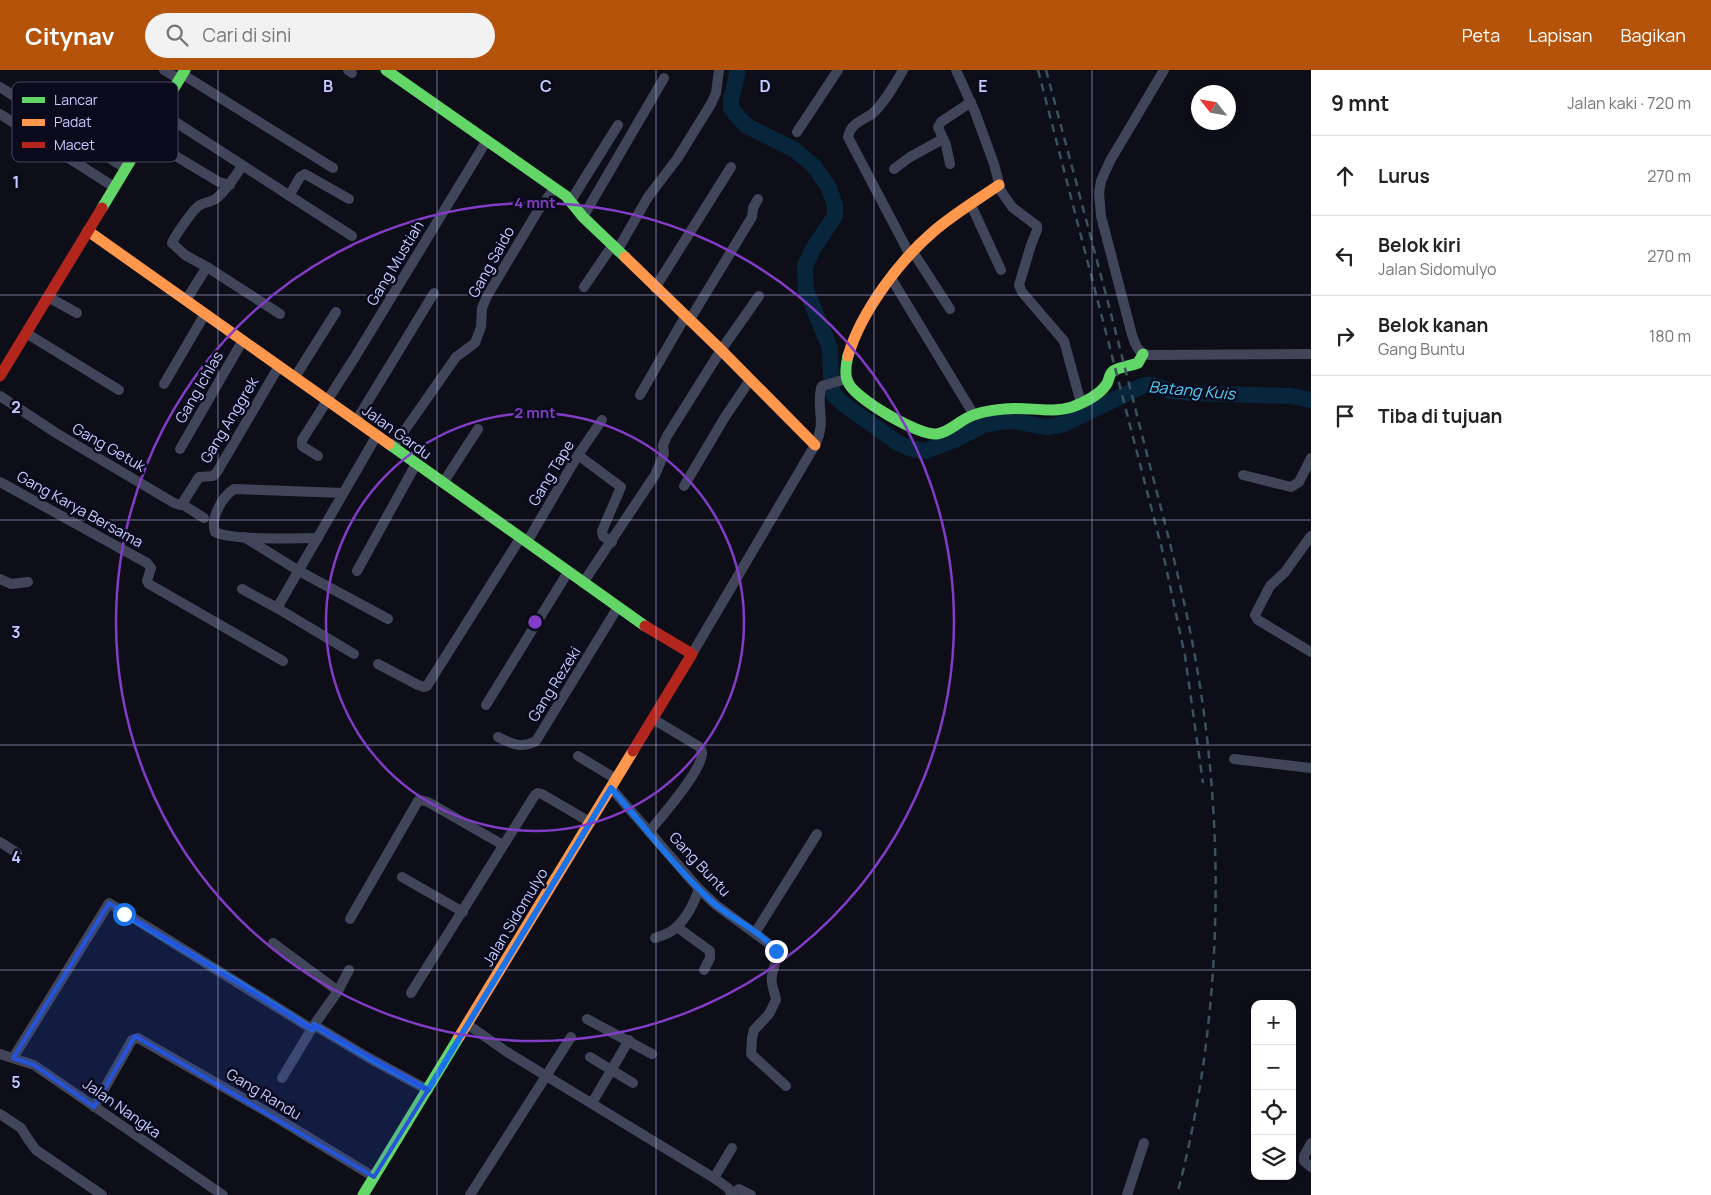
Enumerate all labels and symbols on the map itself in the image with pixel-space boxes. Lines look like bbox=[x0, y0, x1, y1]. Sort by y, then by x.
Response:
text: B bbox=[323, 75, 333, 97]
text: C bbox=[540, 75, 552, 97]
text: D bbox=[759, 75, 771, 97]
text: E bbox=[978, 75, 988, 97]
legend bbox=[12, 82, 178, 162]
north arrow bbox=[1191, 85, 1236, 130]
text: Lancar bbox=[54, 90, 98, 109]
text: Padat bbox=[54, 112, 92, 131]
text: Macet bbox=[54, 135, 95, 154]
text: 1 bbox=[12, 171, 20, 193]
text: 4 mnt bbox=[514, 192, 556, 213]
street label: Gang Mustiah bbox=[361, 216, 429, 309]
street label: Gang Saido bbox=[463, 222, 519, 301]
street label: Gang Ichlas bbox=[170, 347, 228, 427]
street label: Gang Anggrek bbox=[195, 372, 263, 467]
water label: Batang Kuis bbox=[1148, 375, 1238, 405]
text: 2 bbox=[11, 396, 21, 418]
street label: Jalan Gardu bbox=[358, 400, 436, 464]
text: 2 mnt bbox=[514, 402, 556, 423]
street label: Gang Getuk bbox=[69, 418, 150, 477]
street label: Gang Tape bbox=[523, 436, 579, 510]
street label: Gang Karya Bersama bbox=[13, 466, 147, 552]
centre of rings bbox=[526, 613, 544, 631]
text: 3 bbox=[11, 621, 21, 643]
street label: Gang Rezeki bbox=[523, 642, 585, 726]
street label: Gang Buntu bbox=[664, 827, 736, 901]
text: 4 bbox=[11, 846, 21, 868]
street label: Jalan Sidomulyo bbox=[477, 864, 553, 970]
route start bbox=[113, 903, 136, 926]
route end bbox=[765, 940, 788, 963]
street label: Gang Randu bbox=[223, 1063, 305, 1125]
text: 5 bbox=[11, 1071, 21, 1093]
street label: Jalan Nangka bbox=[79, 1073, 165, 1143]

